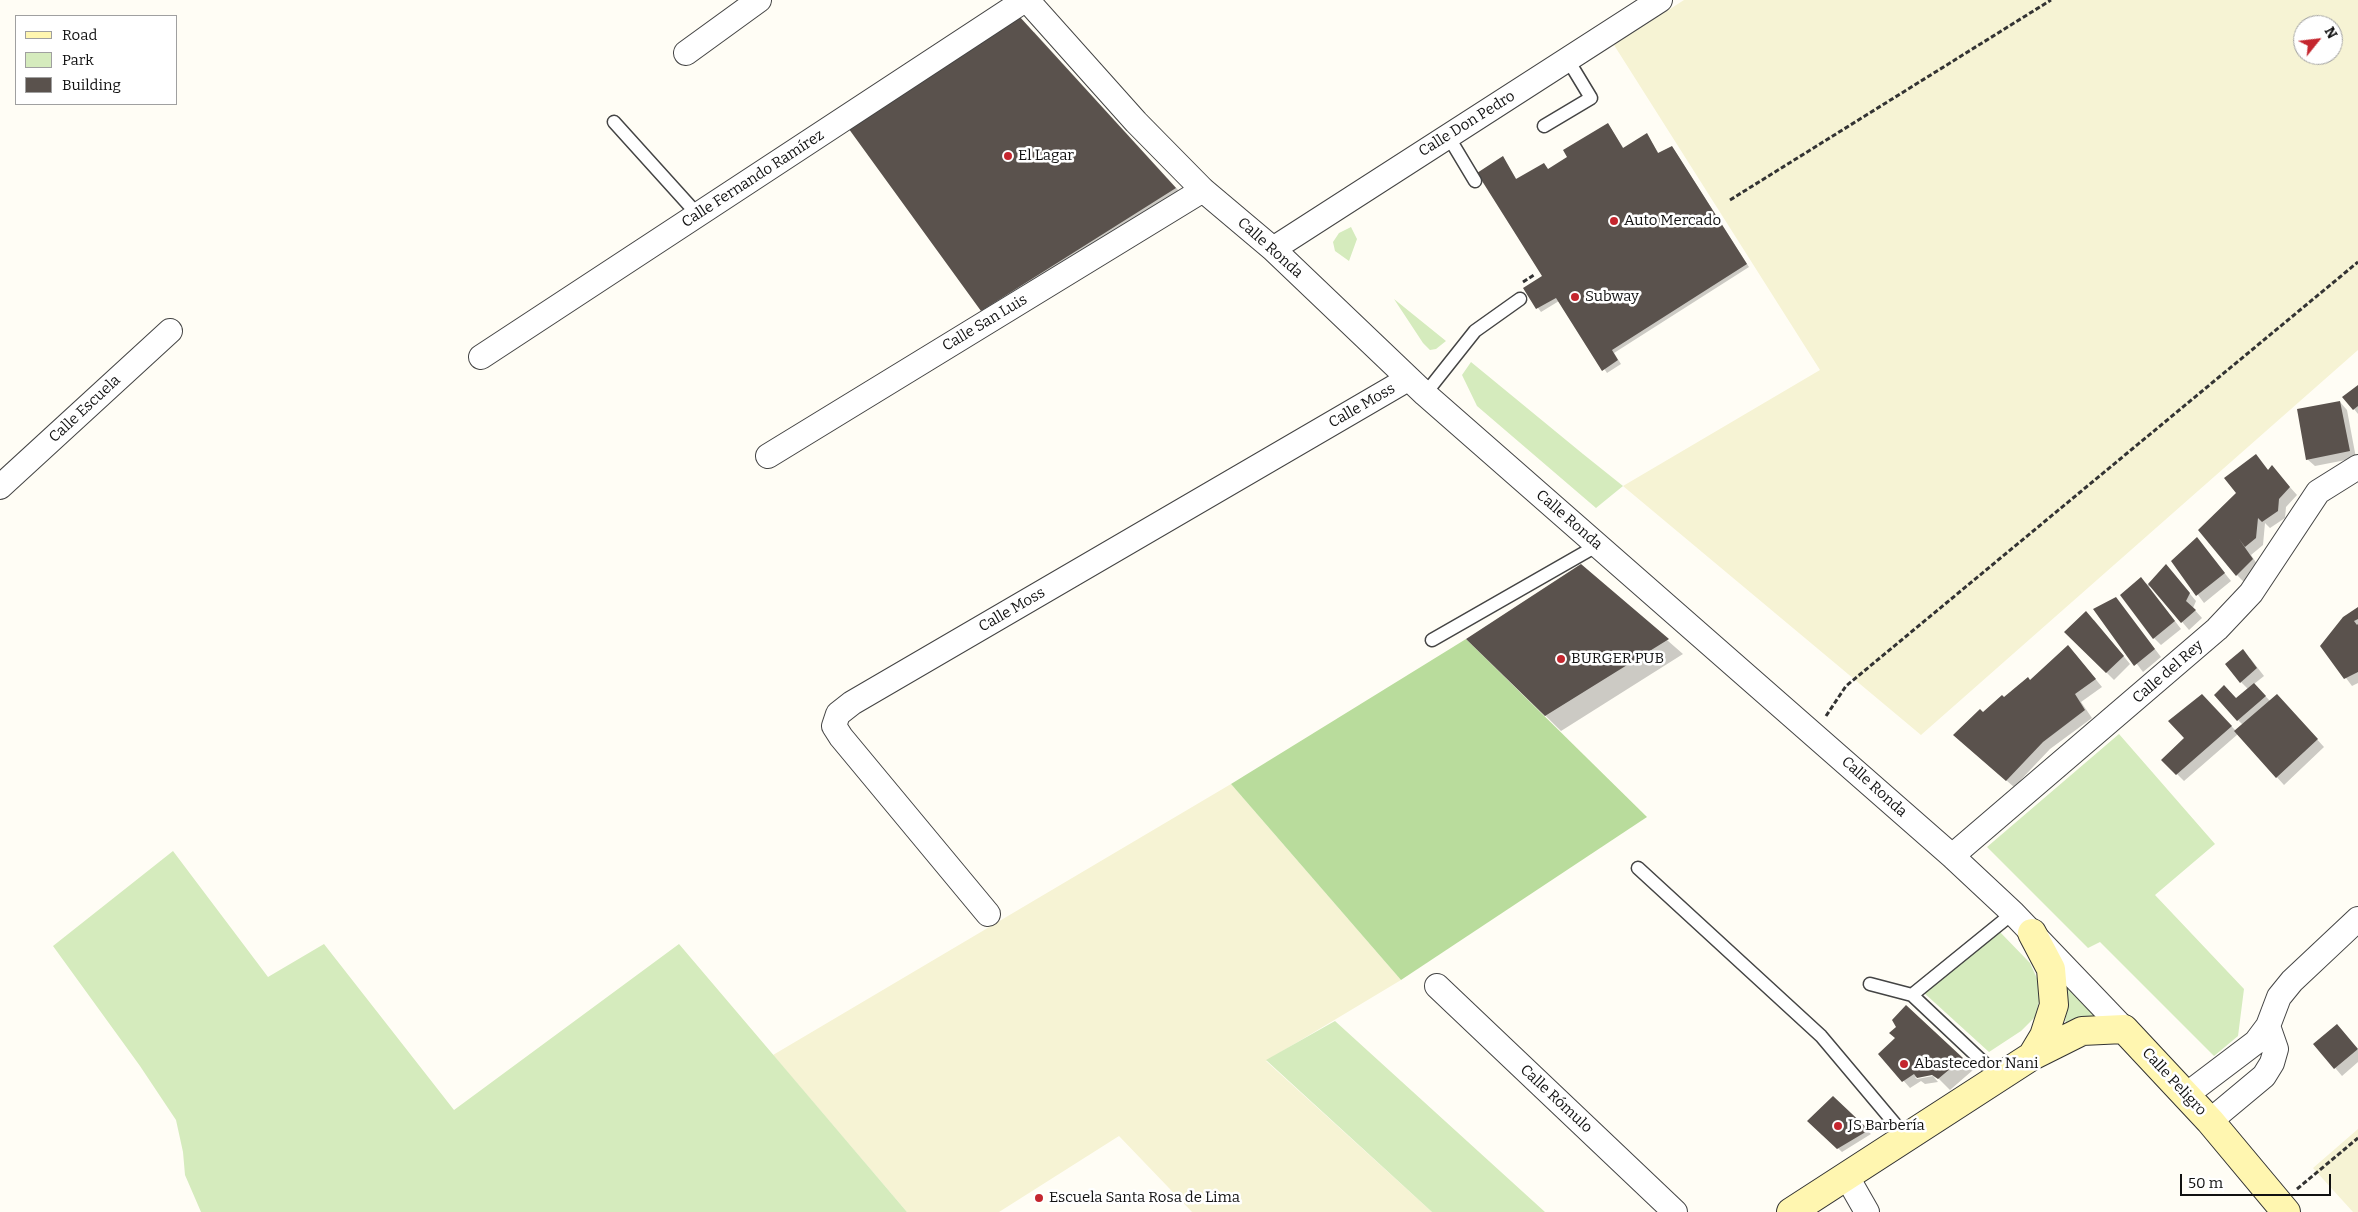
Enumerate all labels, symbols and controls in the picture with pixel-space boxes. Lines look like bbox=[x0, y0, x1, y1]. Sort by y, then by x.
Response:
legend bbox=[15, 15, 178, 105]
north arrow bbox=[2293, 15, 2343, 65]
text: N bbox=[2321, 24, 2341, 42]
text: Road bbox=[62, 26, 97, 44]
text: Park bbox=[62, 51, 94, 69]
text: Building bbox=[62, 76, 121, 94]
street label: Calle Don Pedro bbox=[1416, 87, 1518, 161]
street label: Calle Fernando Ramírez bbox=[679, 126, 827, 232]
place label: El Lagar bbox=[1018, 147, 1074, 165]
marker: El Lagar bbox=[1002, 150, 1014, 162]
place label: Auto Mercado bbox=[1624, 212, 1721, 230]
street label: Calle Ronda bbox=[1234, 214, 1306, 282]
marker: Auto Mercado bbox=[1608, 215, 1620, 227]
place label: Subway bbox=[1585, 288, 1639, 306]
street label: Calle San Luis bbox=[939, 291, 1031, 355]
marker: Subway bbox=[1569, 291, 1581, 303]
street label: Calle Escuela bbox=[46, 371, 124, 447]
street label: Calle Moss bbox=[1326, 380, 1398, 432]
street label: Calle Ronda bbox=[1532, 486, 1606, 554]
street label: Calle Moss bbox=[976, 584, 1048, 636]
street label: Calle del Rey bbox=[2129, 637, 2207, 707]
place label: BURGER PUB bbox=[1571, 650, 1664, 668]
marker: BURGER PUB bbox=[1555, 653, 1567, 665]
street label: Calle Ronda bbox=[1838, 753, 1910, 821]
street label: Calle Peligro bbox=[2138, 1044, 2210, 1120]
place label: Abastecedor Nani bbox=[1914, 1055, 2039, 1073]
marker: Abastecedor Nani bbox=[1898, 1058, 1910, 1070]
street label: Calle Rómulo bbox=[1516, 1061, 1596, 1137]
place label: JS Barbería bbox=[1848, 1117, 1925, 1135]
marker: JS Barbería bbox=[1832, 1120, 1844, 1132]
scale bar bbox=[2183, 1164, 2334, 1196]
text: 50 m bbox=[2188, 1174, 2223, 1192]
place label: Escuela Santa Rosa de Lima bbox=[1049, 1189, 1240, 1207]
marker: Escuela Santa Rosa de Lima bbox=[1033, 1192, 1045, 1204]

